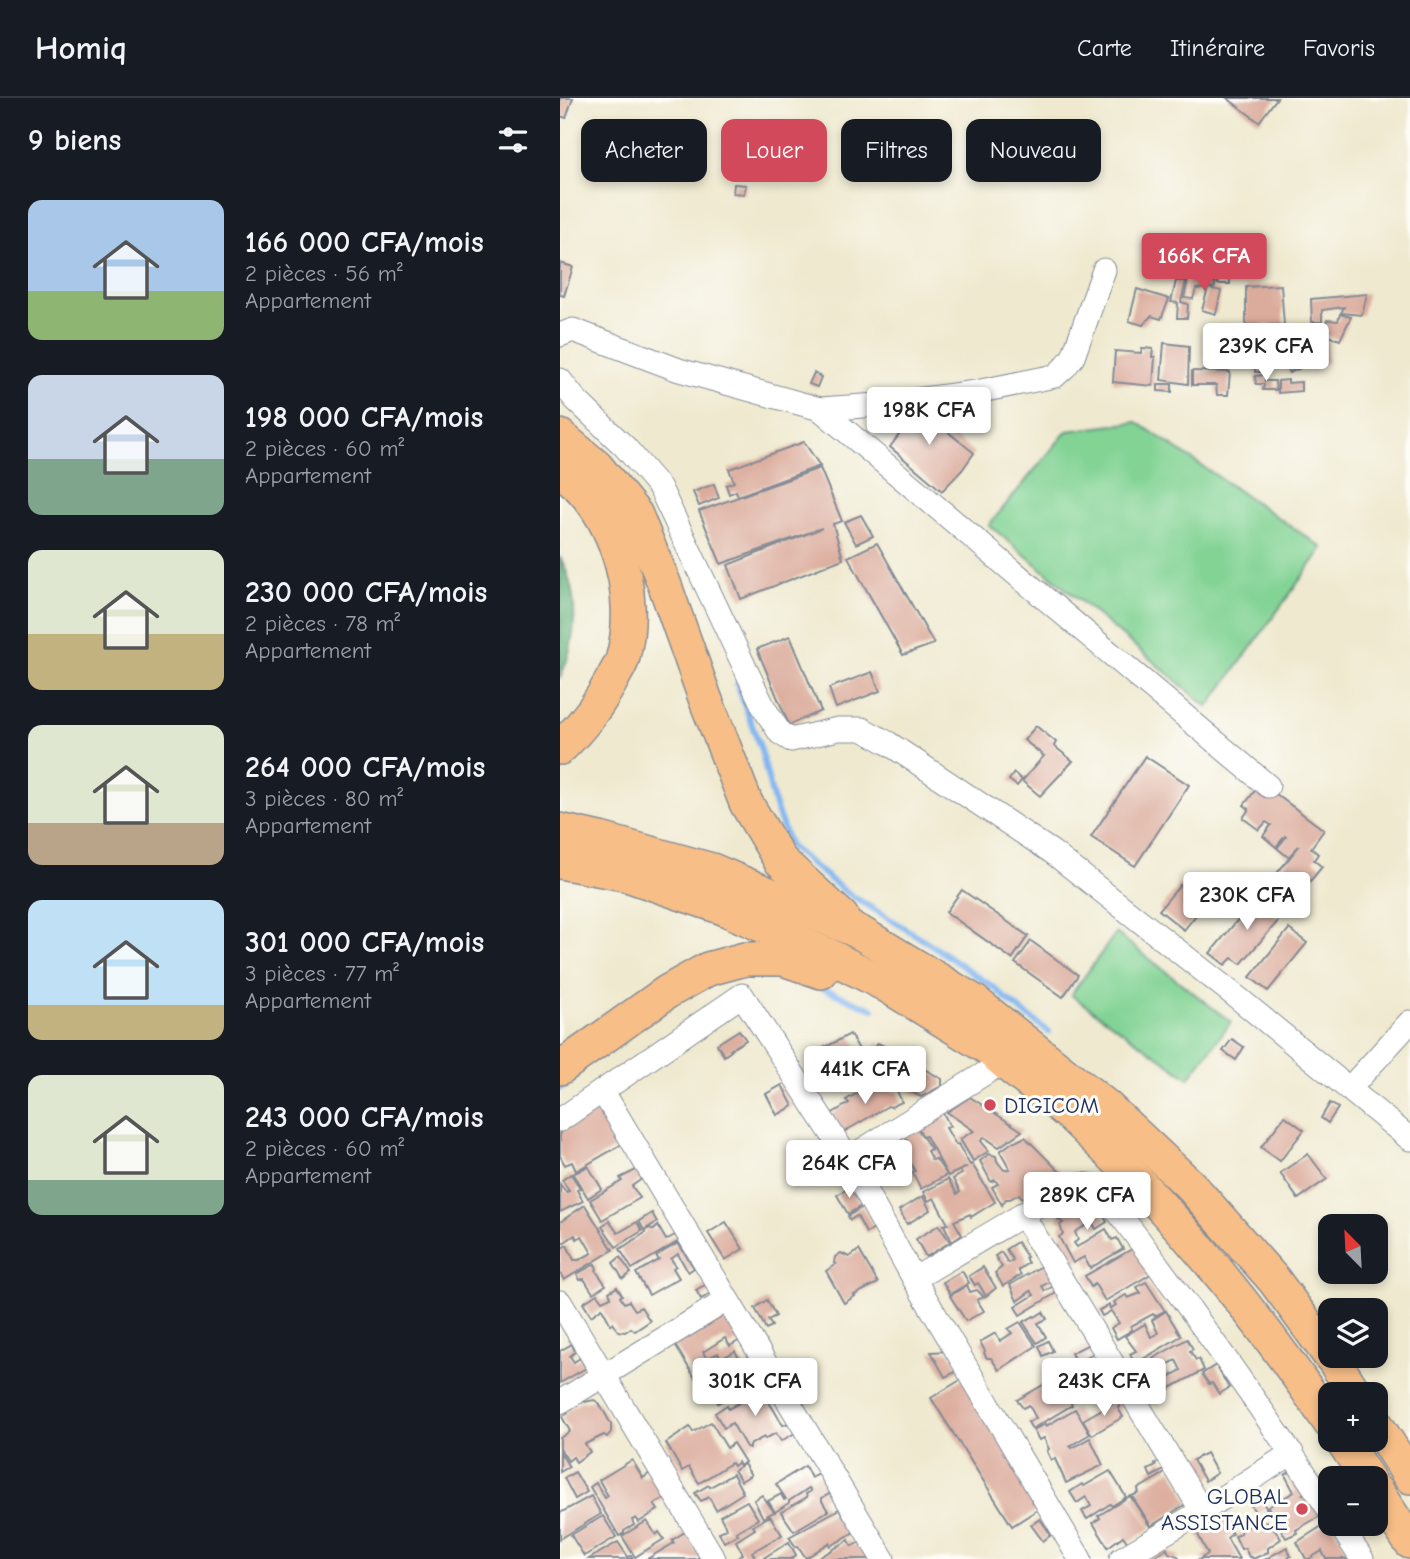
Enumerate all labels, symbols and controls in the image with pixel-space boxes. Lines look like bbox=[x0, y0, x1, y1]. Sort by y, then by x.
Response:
text: Homiq bbox=[35, 29, 127, 67]
text: Carte bbox=[1077, 34, 1132, 62]
text: Itinéraire bbox=[1170, 34, 1265, 62]
text: Favoris bbox=[1303, 34, 1375, 62]
chip: Acheter bbox=[581, 119, 707, 182]
chip: Louer bbox=[721, 119, 827, 182]
chip: Filtres bbox=[841, 119, 952, 182]
chip: Nouveau bbox=[966, 119, 1101, 182]
icon: filters bbox=[494, 121, 532, 159]
text: 9 biens bbox=[28, 123, 121, 158]
text: 166 000 CFA/mois bbox=[245, 225, 484, 260]
icon: home bbox=[84, 228, 168, 312]
pin: 166K CFA bbox=[1132, 234, 1276, 293]
text: 166K CFA bbox=[1158, 242, 1250, 269]
text: 2 pièces · 56 m² bbox=[245, 260, 403, 287]
text: Appartement bbox=[245, 287, 371, 314]
pin: 239K CFA bbox=[1194, 324, 1338, 383]
text: 239K CFA bbox=[1219, 332, 1313, 359]
pin: 198K CFA bbox=[857, 388, 1001, 447]
text: 198K CFA bbox=[883, 396, 975, 423]
text: 198 000 CFA/mois bbox=[245, 400, 483, 435]
icon: home bbox=[84, 403, 168, 487]
text: 2 pièces · 60 m² bbox=[245, 435, 404, 462]
text: Appartement bbox=[245, 462, 371, 489]
text: 230 000 CFA/mois bbox=[245, 575, 487, 610]
icon: home bbox=[84, 578, 168, 662]
text: 2 pièces · 78 m² bbox=[245, 610, 400, 637]
text: Appartement bbox=[245, 637, 371, 664]
text: 264 000 CFA/mois bbox=[245, 750, 485, 785]
icon: home bbox=[84, 753, 168, 837]
text: 3 pièces · 80 m² bbox=[245, 785, 403, 812]
text: Appartement bbox=[245, 812, 371, 839]
pin: 230K CFA bbox=[1175, 872, 1319, 932]
text: 230K CFA bbox=[1199, 881, 1295, 908]
text: 301 000 CFA/mois bbox=[245, 925, 484, 960]
icon: home bbox=[84, 928, 168, 1012]
text: 3 pièces · 77 m² bbox=[245, 960, 399, 987]
text: Appartement bbox=[245, 987, 371, 1014]
pin: 441K CFA bbox=[793, 1046, 937, 1106]
text: 441K CFA bbox=[820, 1055, 910, 1082]
place label: DIGICOM bbox=[1004, 1092, 1099, 1119]
marker: DIGICOM bbox=[982, 1097, 998, 1113]
text: 243 000 CFA/mois bbox=[245, 1100, 483, 1135]
icon: home bbox=[84, 1103, 168, 1187]
text: 2 pièces · 60 m² bbox=[245, 1135, 404, 1162]
pin: 264K CFA bbox=[777, 1140, 921, 1200]
text: 264K CFA bbox=[802, 1149, 896, 1176]
text: Appartement bbox=[245, 1162, 371, 1189]
pin: 289K CFA bbox=[1015, 1172, 1159, 1232]
text: 289K CFA bbox=[1040, 1181, 1134, 1208]
north arrow bbox=[1318, 1214, 1388, 1284]
map controls bbox=[1318, 1214, 1388, 1536]
button: layers bbox=[1318, 1298, 1388, 1368]
pin: 301K CFA bbox=[683, 1358, 827, 1418]
pin: 243K CFA bbox=[1032, 1358, 1176, 1418]
text: 301K CFA bbox=[708, 1367, 802, 1394]
text: 243K CFA bbox=[1058, 1367, 1150, 1394]
button: + bbox=[1318, 1382, 1388, 1452]
button: − bbox=[1318, 1466, 1388, 1536]
place label: GLOBAL ASSISTANCE bbox=[1161, 1483, 1288, 1536]
marker: GLOBAL ASSISTANCE bbox=[1294, 1501, 1310, 1517]

